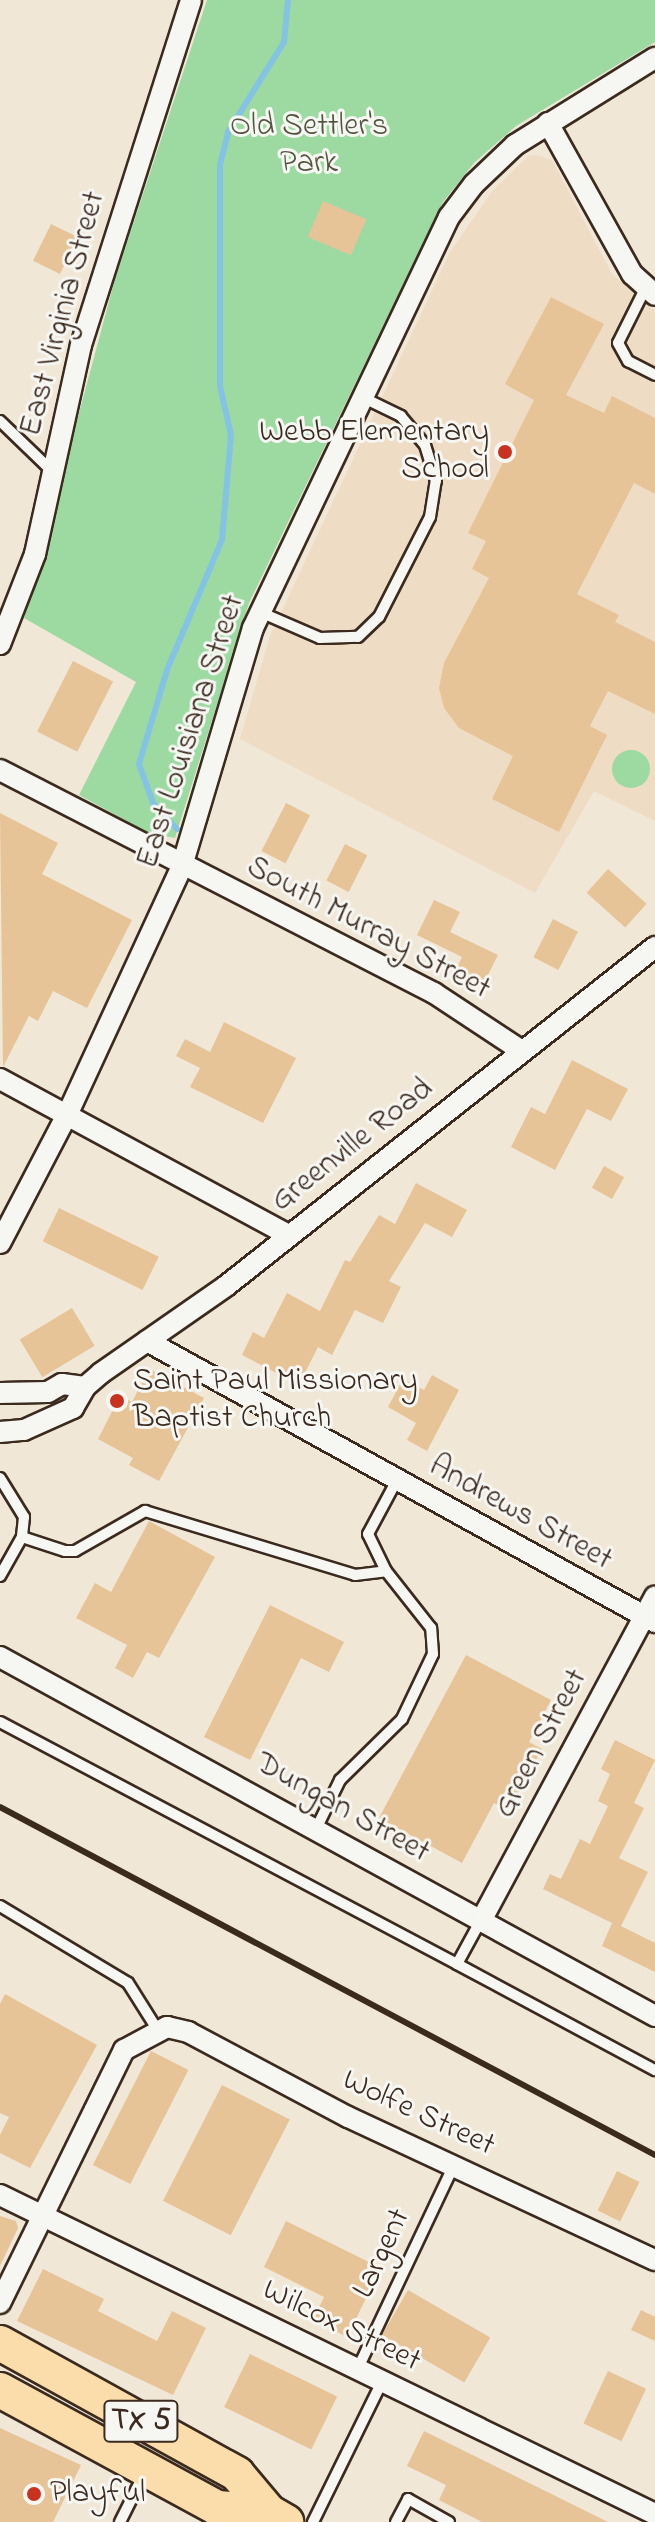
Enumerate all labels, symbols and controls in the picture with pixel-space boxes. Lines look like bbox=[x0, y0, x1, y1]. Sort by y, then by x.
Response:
park label: Old Settler's Park bbox=[230, 109, 388, 184]
street label: East Virginia Street bbox=[13, 187, 115, 441]
place label: Webb Elementary School bbox=[259, 415, 489, 490]
marker: Webb Elementary School bbox=[496, 443, 514, 461]
street label: East Louisiana Street bbox=[130, 590, 254, 874]
street label: South Murray Street bbox=[240, 849, 496, 1009]
street label: Greenville Road bbox=[264, 1071, 442, 1221]
place label: Saint Paul Missionary Baptist Church bbox=[133, 1364, 418, 1439]
marker: Saint Paul Missionary Baptist Church bbox=[108, 1392, 126, 1410]
street label: Andrews Street bbox=[422, 1448, 618, 1580]
street label: Green Street bbox=[487, 1663, 597, 1825]
street label: Dungan Street bbox=[248, 1745, 436, 1873]
street label: Wolfe Street bbox=[336, 2062, 500, 2166]
street label: Largent bbox=[346, 2203, 420, 2305]
street label: Wilcox Street bbox=[256, 2272, 426, 2382]
road number: TX 5 bbox=[103, 2395, 179, 2447]
place label: Playful bbox=[50, 2475, 145, 2513]
marker: Playful bbox=[25, 2485, 43, 2503]

